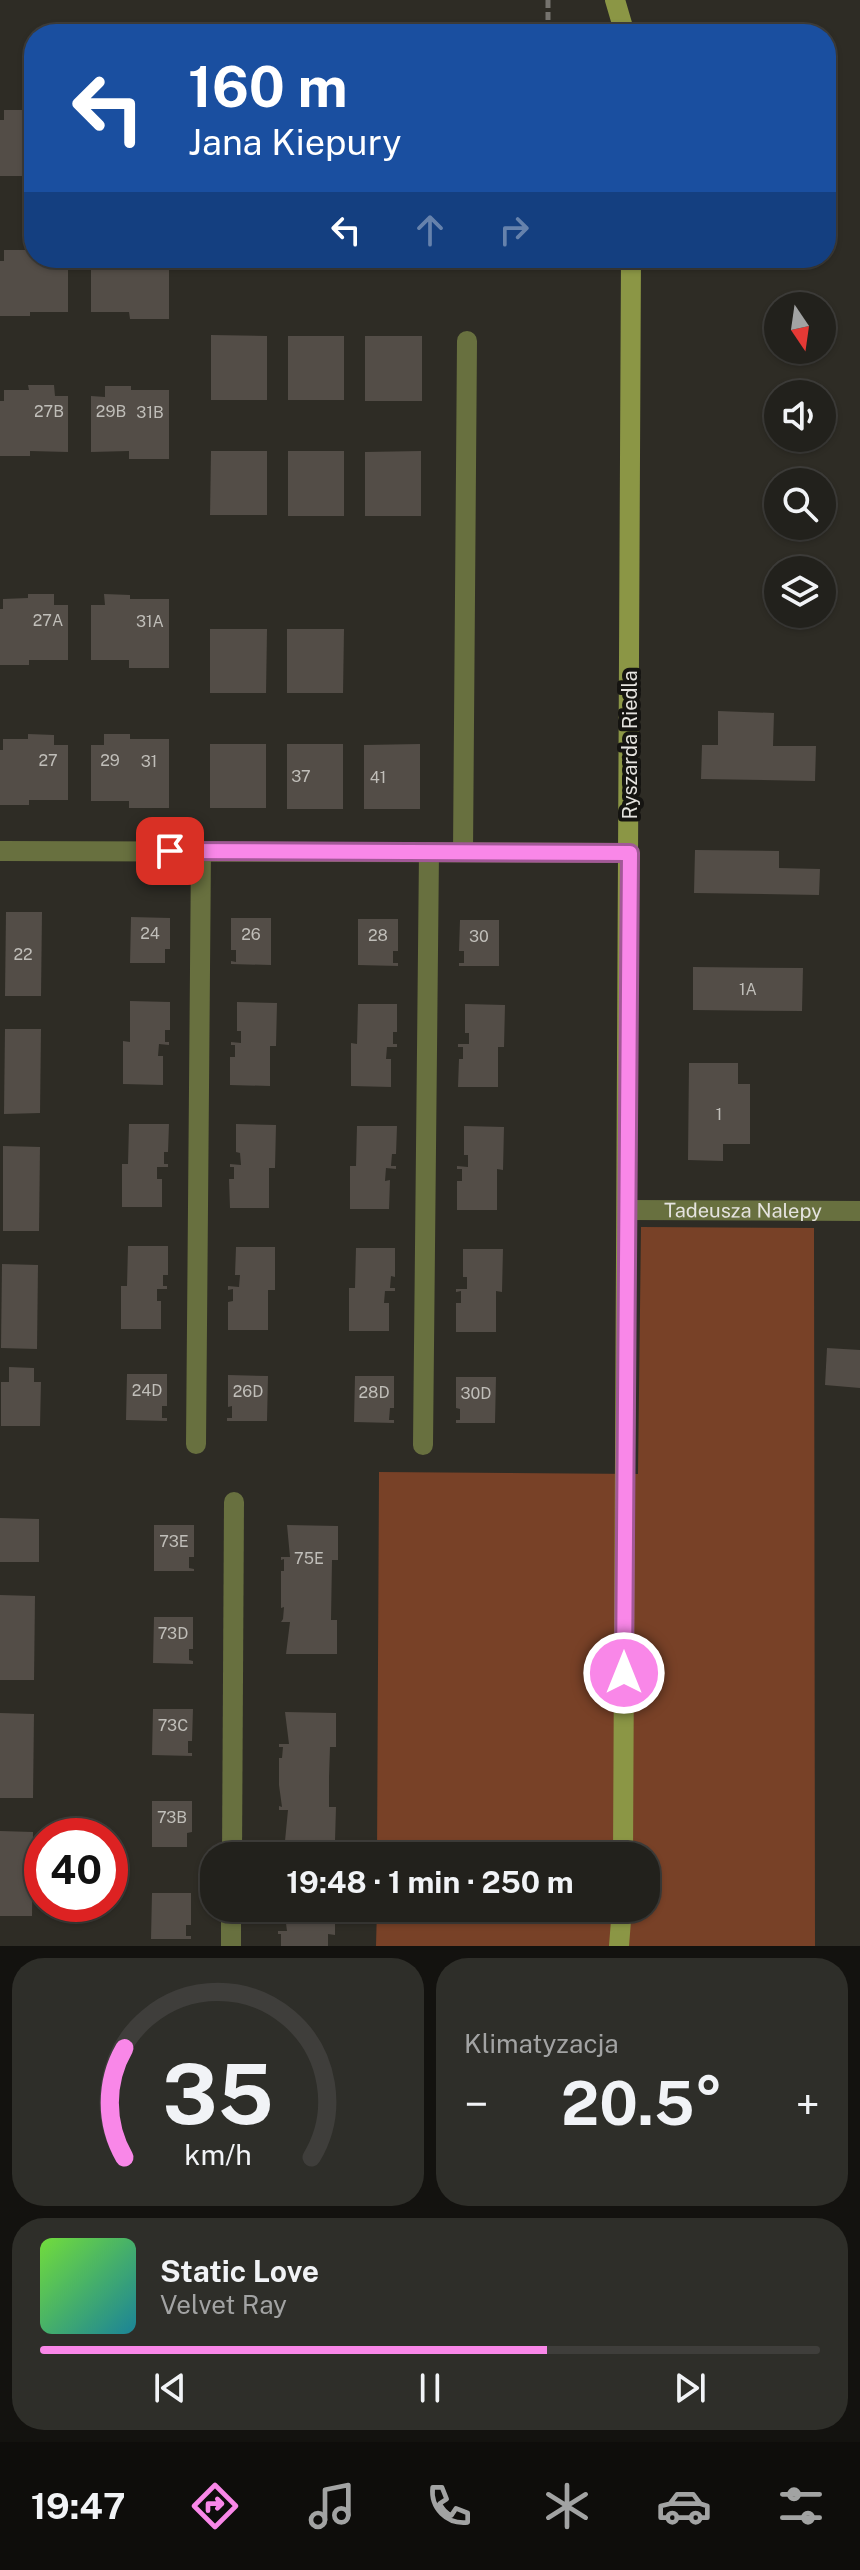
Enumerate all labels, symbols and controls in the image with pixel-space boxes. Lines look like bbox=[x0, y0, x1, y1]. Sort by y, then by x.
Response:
text: 160 m bbox=[188, 54, 348, 120]
icon: left bbox=[56, 56, 160, 160]
text: Jana Kiepury bbox=[188, 121, 401, 163]
icon: left bbox=[324, 208, 368, 252]
icon: ahead bbox=[408, 208, 452, 252]
icon: right bbox=[492, 208, 536, 252]
north arrow bbox=[764, 292, 836, 364]
map controls bbox=[764, 292, 836, 628]
button: sound bbox=[764, 380, 836, 452]
house number: 27B bbox=[34, 402, 64, 421]
house number: 29B bbox=[96, 402, 126, 421]
house number: 31B bbox=[136, 403, 164, 422]
button: search bbox=[764, 468, 836, 540]
button: layers bbox=[764, 556, 836, 628]
house number: 27A bbox=[33, 611, 63, 630]
house number: 31A bbox=[136, 612, 164, 631]
street label: Ryszarda Riedla bbox=[618, 670, 642, 820]
house number: 27 bbox=[38, 751, 58, 770]
house number: 29 bbox=[100, 751, 120, 770]
house number: 31 bbox=[141, 752, 157, 771]
house number: 37 bbox=[291, 767, 311, 786]
house number: 41 bbox=[370, 768, 386, 787]
pin bbox=[136, 817, 204, 885]
icon: arrive bbox=[148, 829, 192, 873]
house number: 24 bbox=[140, 924, 160, 943]
house number: 26 bbox=[241, 925, 261, 944]
house number: 28 bbox=[368, 926, 388, 945]
house number: 30 bbox=[469, 927, 489, 946]
house number: 22 bbox=[13, 945, 33, 964]
house number: 1A bbox=[739, 980, 757, 999]
house number: 1 bbox=[716, 1105, 722, 1124]
street label: Tadeusza Nalepy bbox=[664, 1198, 822, 1223]
house number: 24D bbox=[132, 1381, 162, 1400]
house number: 26D bbox=[233, 1382, 263, 1401]
house number: 28D bbox=[359, 1383, 390, 1402]
house number: 30D bbox=[461, 1384, 491, 1403]
house number: 73E bbox=[159, 1532, 189, 1551]
house number: 75E bbox=[294, 1549, 324, 1568]
house number: 73D bbox=[158, 1624, 188, 1643]
position arrow bbox=[582, 1631, 666, 1715]
house number: 73C bbox=[158, 1716, 188, 1735]
house number: 73B bbox=[157, 1808, 187, 1827]
speed limit sign: 40 bbox=[24, 1818, 128, 1922]
text: 19:48 · 1 min · 250 m bbox=[286, 1864, 574, 1900]
text: Klimatyzacja bbox=[464, 2028, 619, 2059]
text: 35 bbox=[162, 2045, 274, 2143]
text: 20.5° bbox=[561, 2068, 723, 2139]
text: − bbox=[464, 2078, 488, 2130]
text: + bbox=[796, 2078, 820, 2130]
text: km/h bbox=[184, 2138, 252, 2171]
text: Static Love bbox=[160, 2253, 319, 2289]
text: Velvet Ray bbox=[160, 2289, 287, 2320]
icon: previous bbox=[148, 2366, 192, 2410]
icon: pause bbox=[408, 2366, 452, 2410]
icon: next bbox=[668, 2366, 712, 2410]
icon: directions bbox=[187, 2478, 243, 2534]
icon: music bbox=[304, 2478, 360, 2534]
icon: phone bbox=[421, 2478, 477, 2534]
icon: climate bbox=[539, 2478, 595, 2534]
icon: car bbox=[656, 2478, 712, 2534]
icon: filters bbox=[773, 2478, 829, 2534]
text: 19:47 bbox=[31, 2485, 126, 2527]

